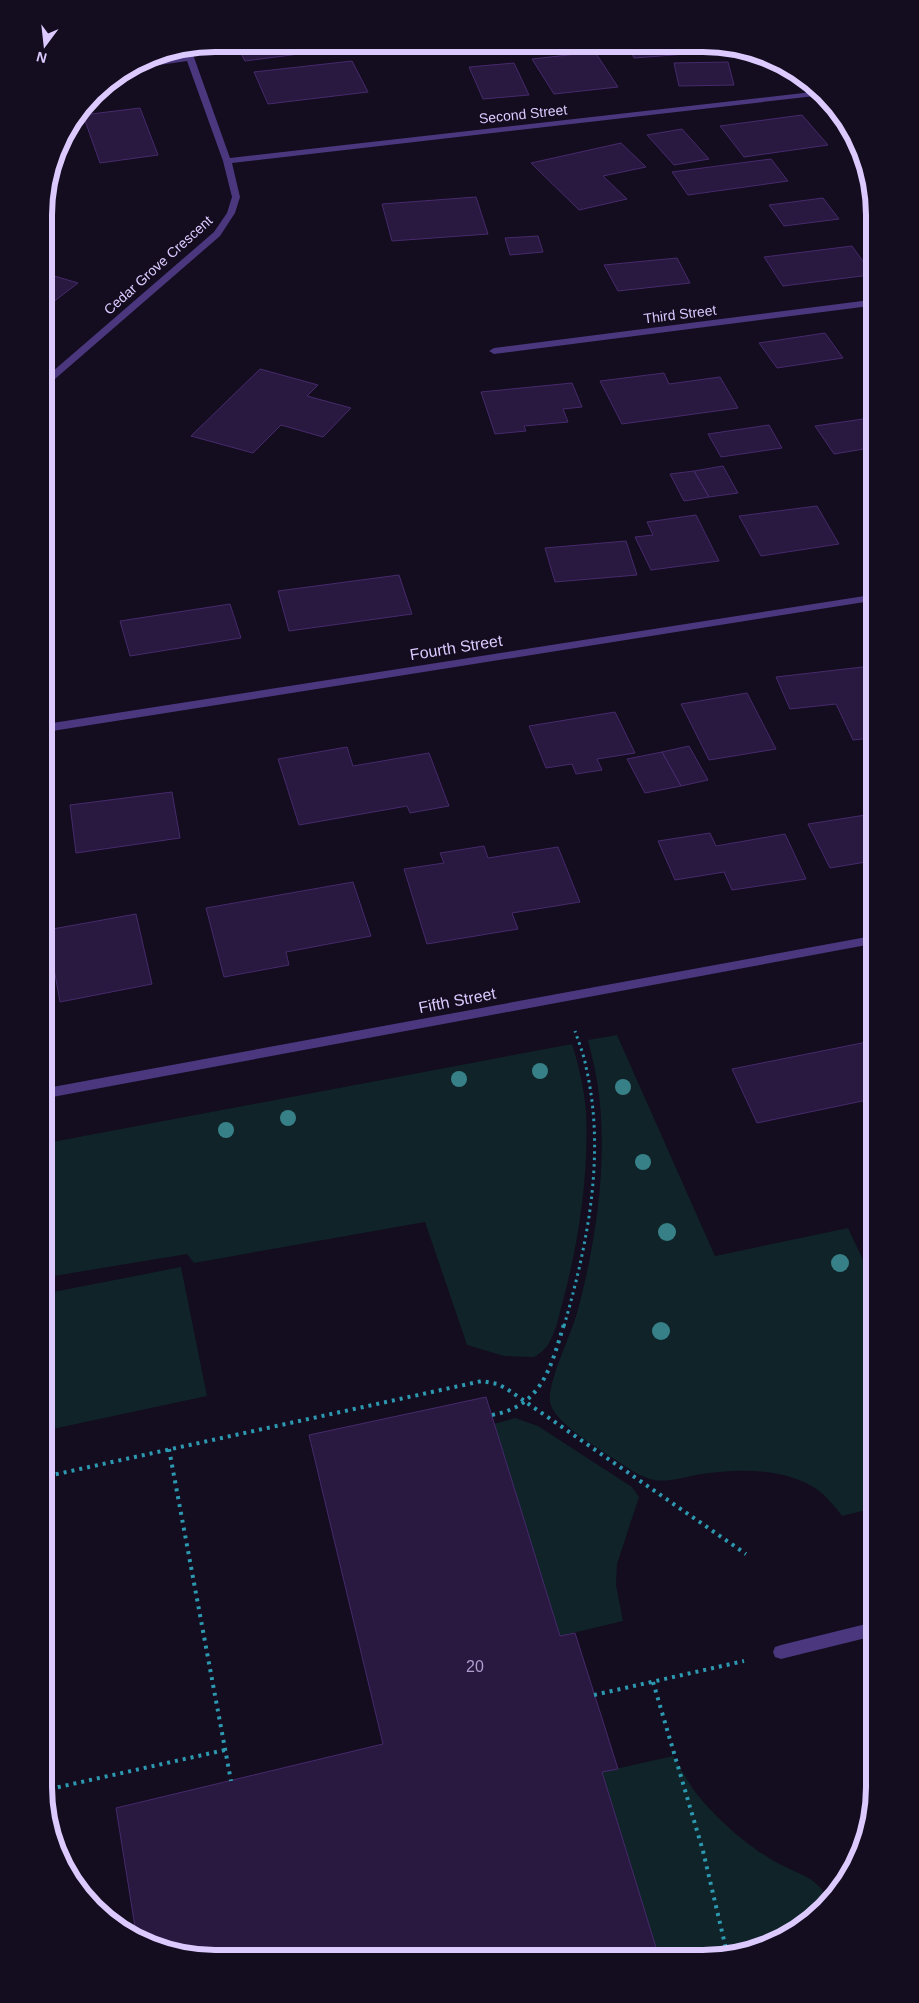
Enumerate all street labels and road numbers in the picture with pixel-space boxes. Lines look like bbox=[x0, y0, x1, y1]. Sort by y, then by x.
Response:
street label: Second Street bbox=[478, 101, 568, 127]
street label: Cedar Grove Crescent bbox=[101, 212, 215, 318]
street label: Third Street bbox=[643, 302, 717, 326]
street label: Fourth Street bbox=[409, 632, 504, 663]
street label: Fifth Street bbox=[417, 985, 498, 1016]

